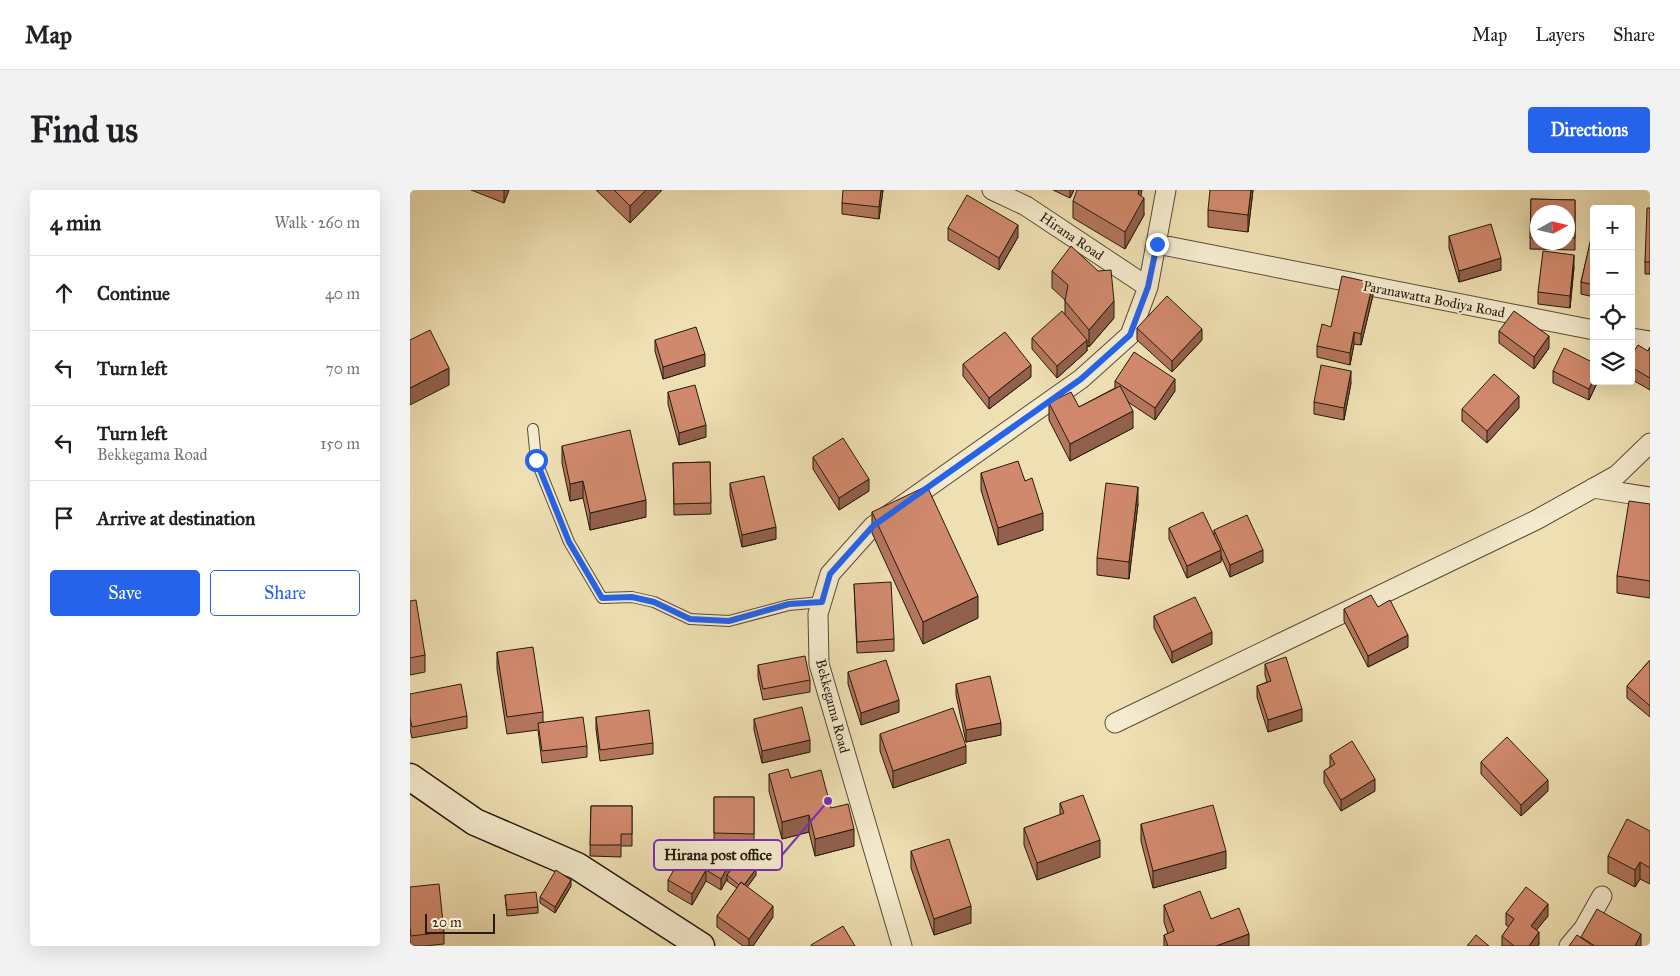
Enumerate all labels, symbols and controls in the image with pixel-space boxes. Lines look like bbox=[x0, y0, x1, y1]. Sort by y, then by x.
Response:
text: Map bbox=[25, 20, 72, 50]
text: Map bbox=[1472, 24, 1507, 46]
text: Layers bbox=[1535, 24, 1585, 46]
text: Share bbox=[1613, 24, 1655, 46]
button: Directions bbox=[1528, 107, 1650, 153]
text: Find us bbox=[30, 109, 138, 152]
north arrow bbox=[1530, 205, 1575, 250]
map controls bbox=[1590, 205, 1635, 385]
button: + bbox=[1590, 205, 1635, 250]
street label: Hirana Road bbox=[1037, 209, 1107, 264]
text: 4 min bbox=[50, 210, 101, 236]
text: Walk · 260 m bbox=[274, 213, 360, 232]
route end bbox=[1146, 233, 1169, 256]
button: − bbox=[1590, 250, 1635, 295]
street label: Paranawatta Bodiya Road bbox=[1361, 277, 1506, 322]
icon: ahead bbox=[50, 279, 78, 307]
text: Continue bbox=[97, 282, 170, 305]
text: 40 m bbox=[325, 284, 360, 303]
button: locate bbox=[1590, 295, 1635, 340]
button: layers bbox=[1590, 340, 1635, 385]
icon: left bbox=[50, 354, 78, 382]
text: Turn left bbox=[97, 357, 167, 380]
text: 70 m bbox=[325, 359, 360, 378]
text: Turn left bbox=[97, 422, 167, 445]
icon: left bbox=[50, 429, 78, 457]
text: 150 m bbox=[320, 434, 360, 453]
text: Bekkegama Road bbox=[97, 445, 208, 464]
route start bbox=[525, 449, 548, 472]
icon: arrive bbox=[50, 504, 78, 532]
text: Arrive at destination bbox=[97, 507, 255, 530]
button: Save bbox=[50, 570, 200, 616]
button: Share bbox=[210, 570, 360, 616]
street label: Bekkegama Road bbox=[812, 657, 853, 755]
callout: Hirana post office bbox=[654, 840, 782, 870]
text: Hirana post office bbox=[664, 846, 773, 865]
scale bar bbox=[425, 911, 495, 934]
text: 20 m bbox=[432, 914, 462, 931]

